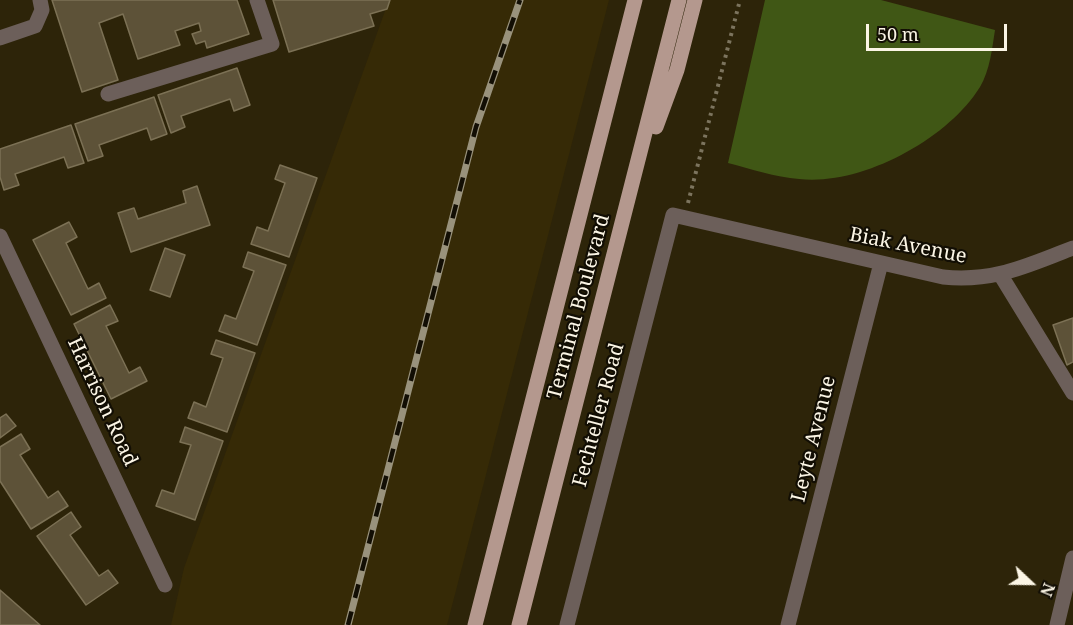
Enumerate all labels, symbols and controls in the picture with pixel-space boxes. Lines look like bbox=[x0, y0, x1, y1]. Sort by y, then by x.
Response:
scale bar bbox=[869, 12, 1010, 50]
text: 50 m bbox=[877, 22, 919, 46]
street label: Terminal Boulevard bbox=[543, 212, 615, 402]
street label: Biak Avenue bbox=[847, 223, 969, 269]
street label: Harrison Road bbox=[62, 334, 142, 470]
street label: Fechteller Road bbox=[568, 340, 630, 490]
street label: Leyte Avenue bbox=[787, 374, 841, 504]
north arrow bbox=[1001, 553, 1061, 613]
text: N bbox=[1035, 580, 1060, 600]

